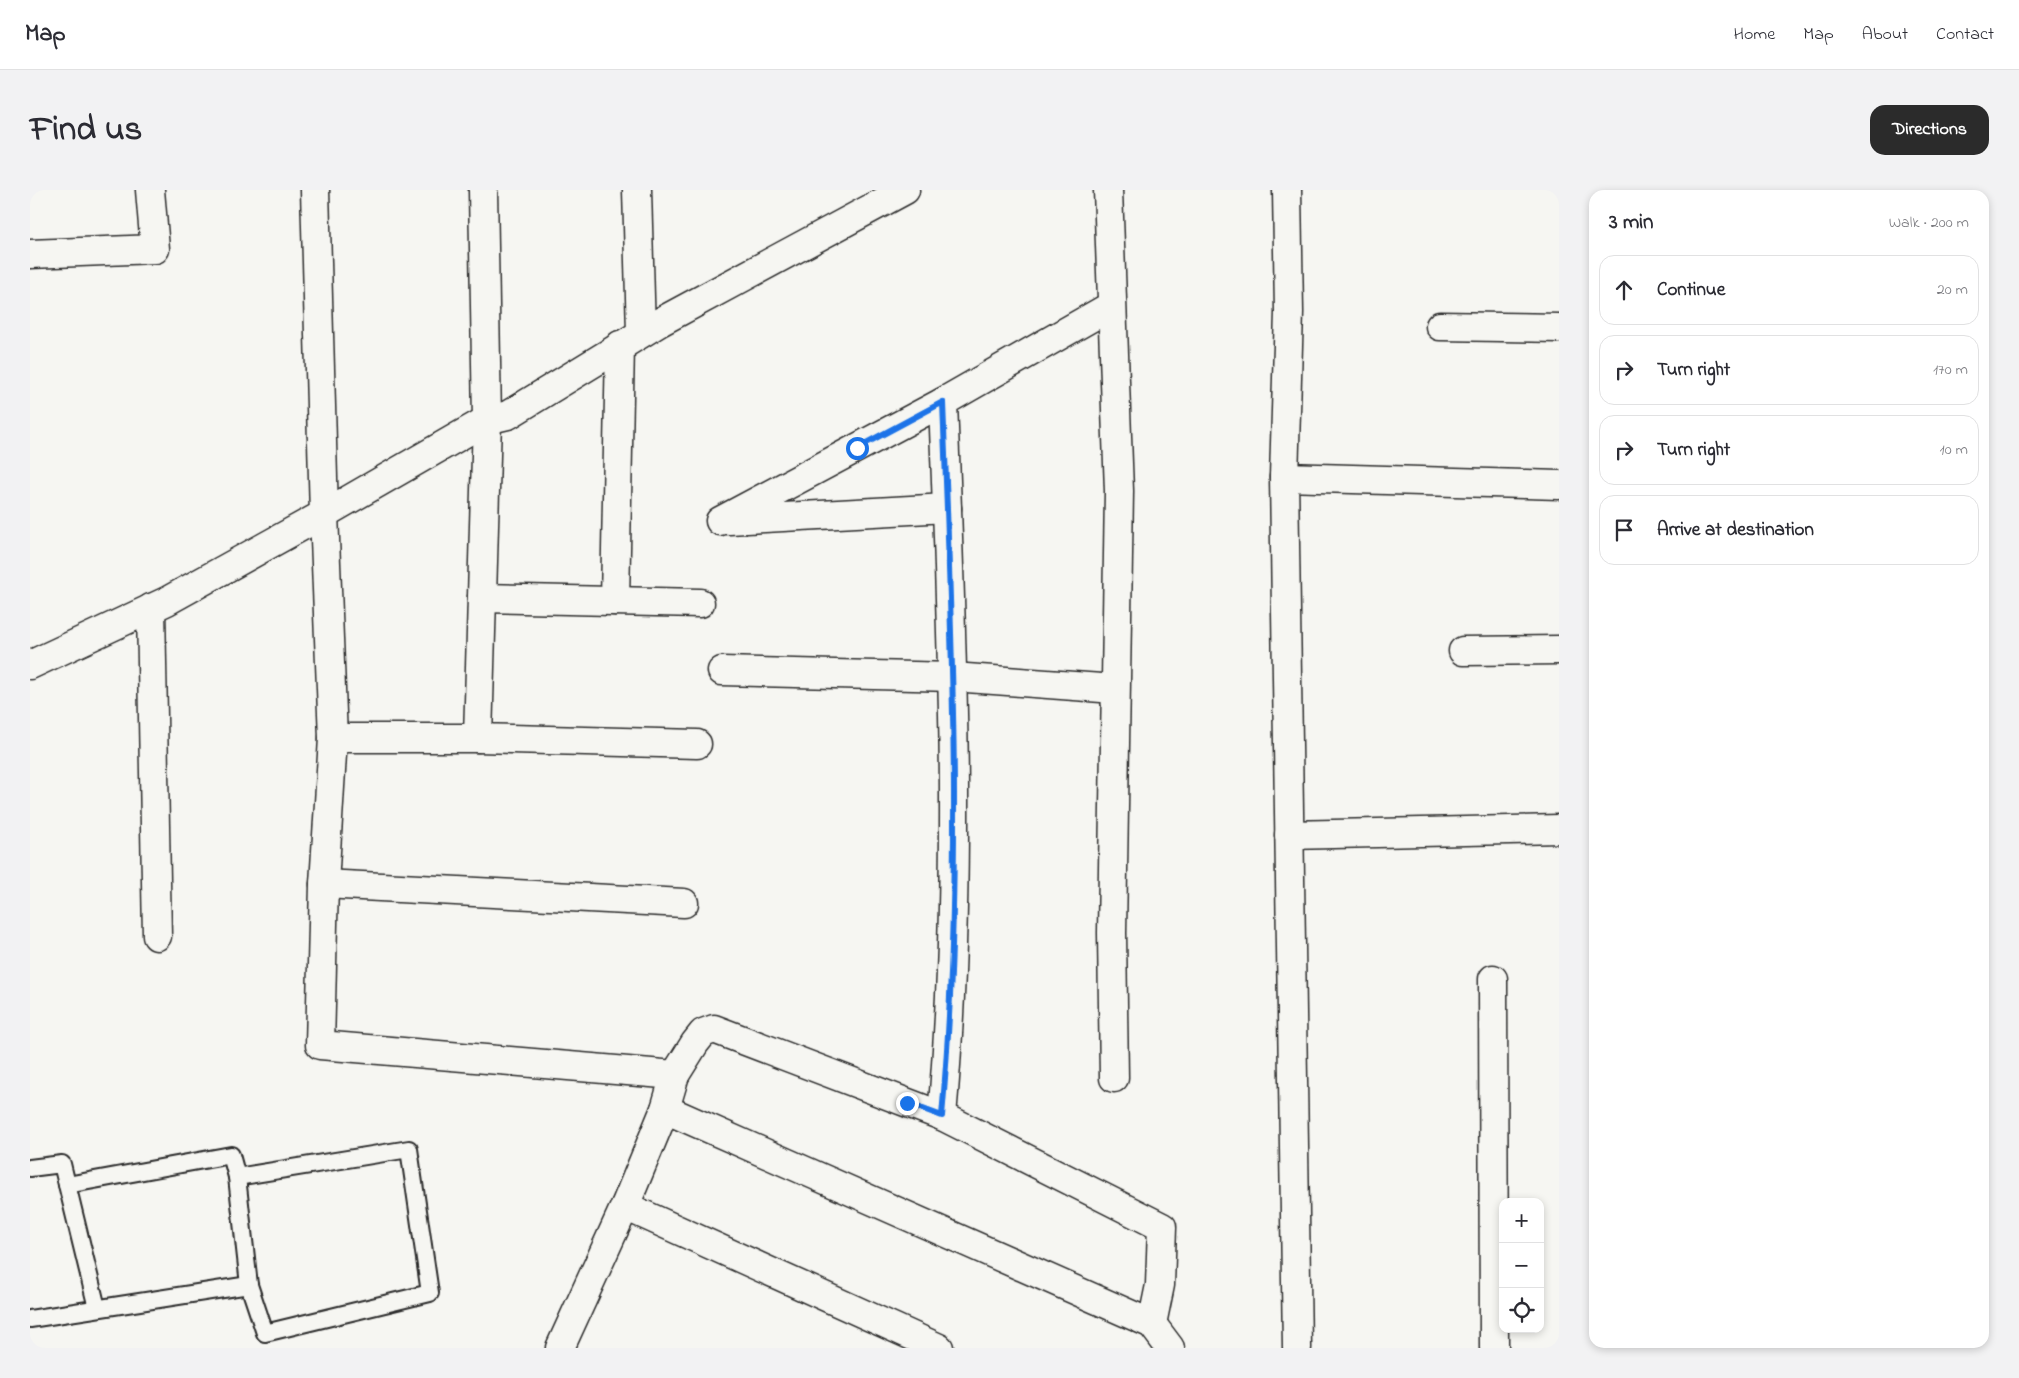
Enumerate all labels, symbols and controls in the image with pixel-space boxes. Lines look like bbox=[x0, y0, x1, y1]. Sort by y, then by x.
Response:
text: Map bbox=[25, 17, 66, 52]
text: Home bbox=[1734, 22, 1775, 48]
text: Map bbox=[1803, 22, 1834, 48]
text: About bbox=[1862, 22, 1908, 48]
text: Contact bbox=[1936, 22, 1994, 48]
text: Find us bbox=[30, 105, 142, 156]
button: Directions bbox=[1870, 105, 1989, 155]
text: 3 min bbox=[1609, 208, 1653, 238]
text: Walk · 200 m bbox=[1889, 211, 1969, 235]
icon: ahead bbox=[1610, 276, 1638, 304]
text: Continue bbox=[1657, 277, 1725, 304]
text: 20 m bbox=[1937, 278, 1968, 302]
icon: right bbox=[1610, 356, 1638, 384]
text: Turn right bbox=[1657, 357, 1730, 384]
text: 170 m bbox=[1933, 358, 1968, 382]
icon: right bbox=[1610, 436, 1638, 464]
route start bbox=[846, 437, 869, 460]
text: Turn right bbox=[1657, 437, 1730, 464]
text: 10 m bbox=[1940, 438, 1968, 462]
icon: arrive bbox=[1610, 516, 1638, 544]
text: Arrive at destination bbox=[1657, 517, 1814, 544]
route end bbox=[896, 1092, 919, 1115]
map controls bbox=[1499, 1198, 1544, 1333]
button: + bbox=[1499, 1198, 1544, 1243]
button: − bbox=[1499, 1243, 1544, 1288]
button: locate bbox=[1499, 1288, 1544, 1333]

